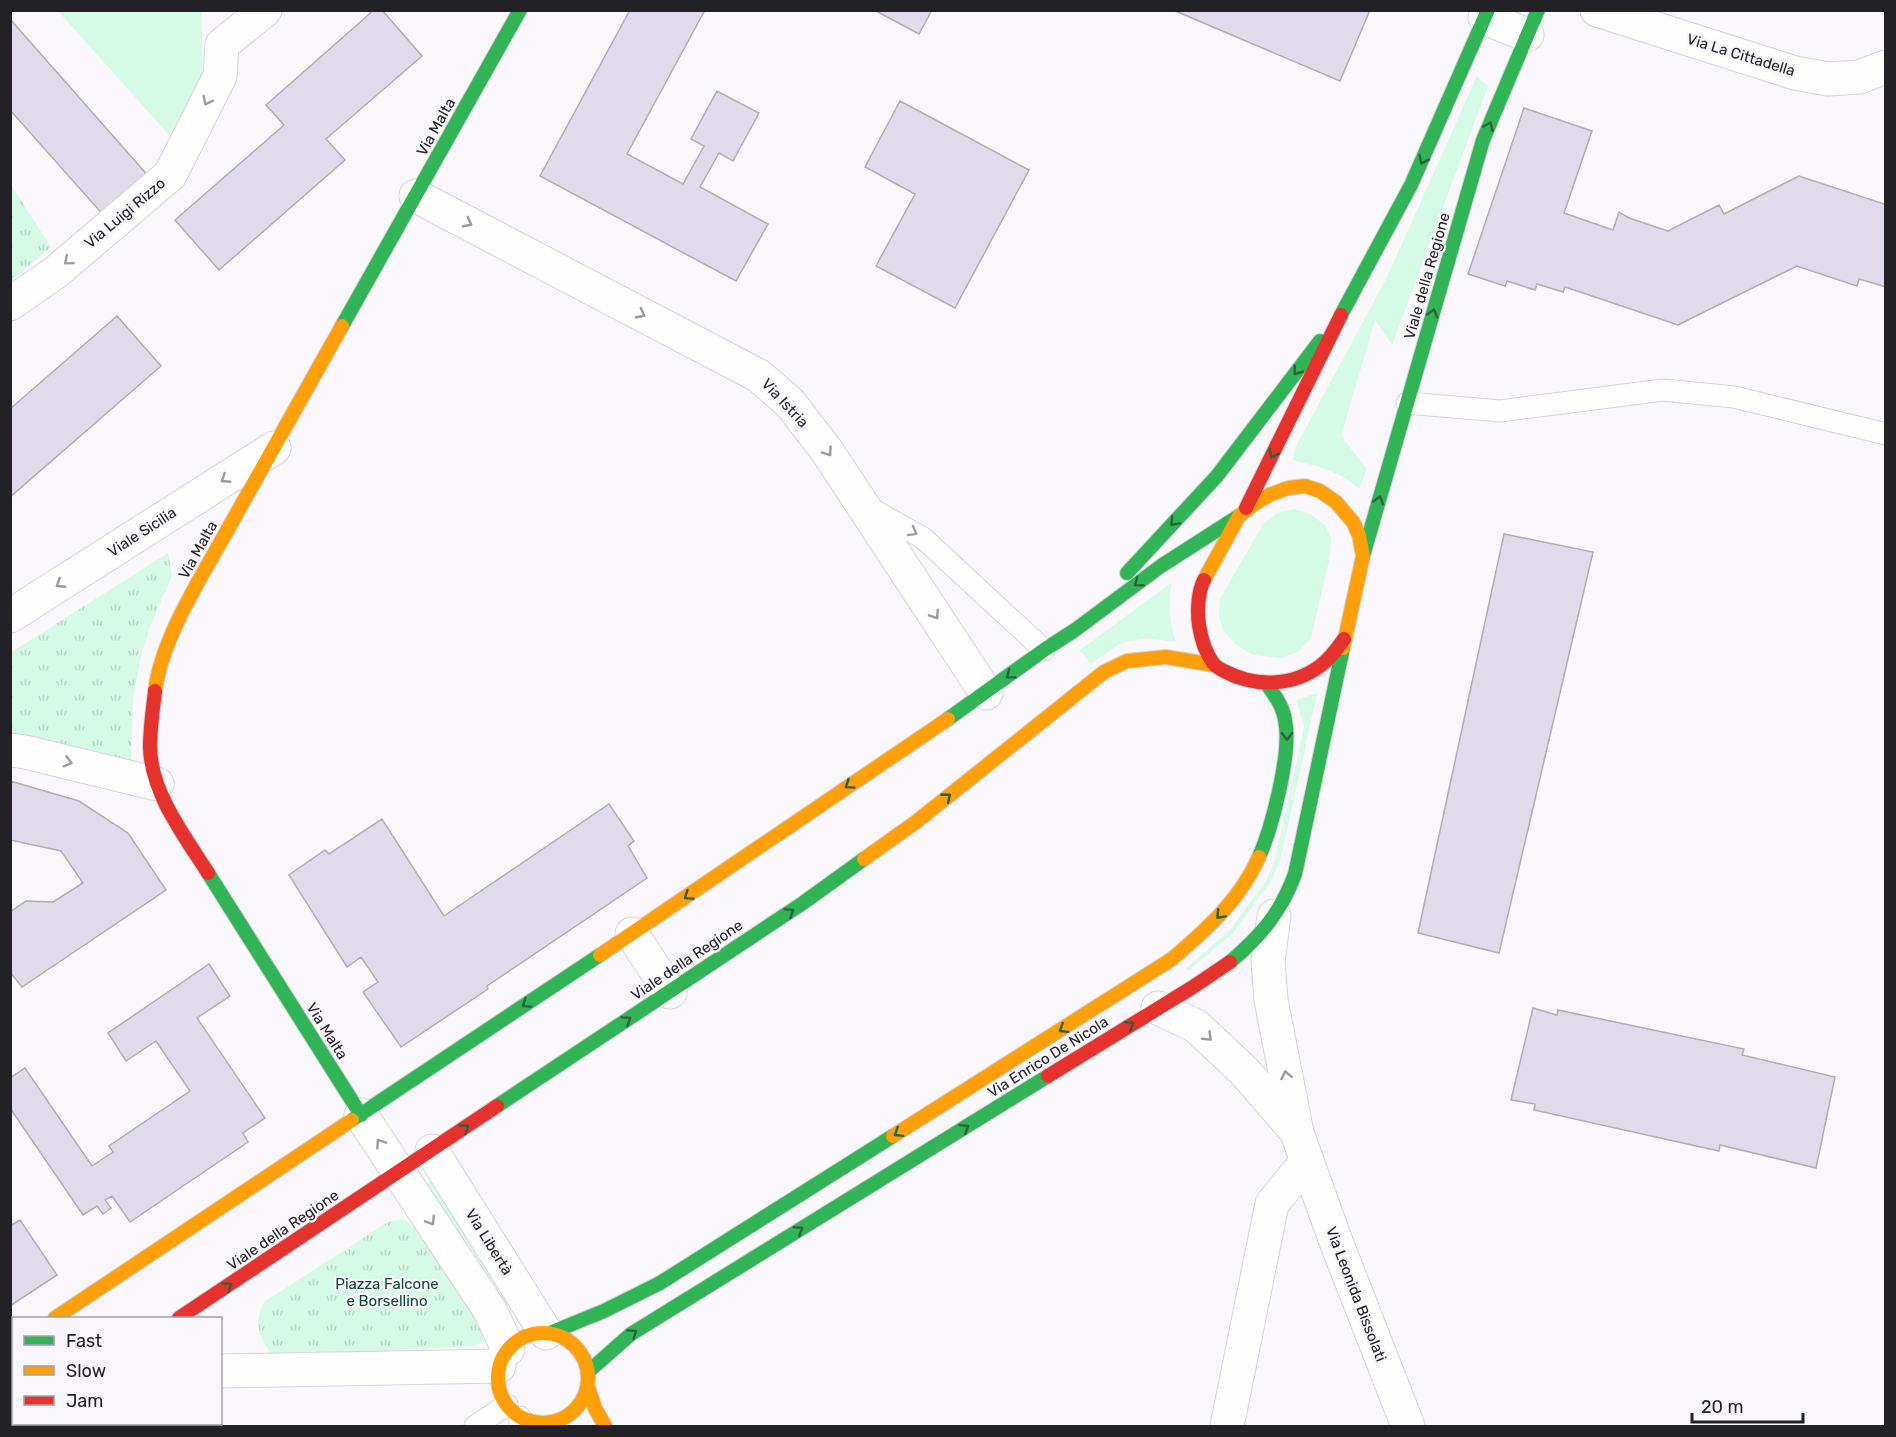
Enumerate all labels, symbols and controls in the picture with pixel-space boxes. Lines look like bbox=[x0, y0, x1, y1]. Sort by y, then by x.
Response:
street label: Via La Cittadella bbox=[1685, 30, 1797, 80]
one-way arrow bbox=[203, 95, 214, 105]
street label: Via Malta bbox=[413, 95, 459, 159]
one-way arrow bbox=[1482, 121, 1494, 132]
one-way arrow bbox=[1418, 154, 1430, 165]
street label: Via Luigi Rizzo bbox=[81, 174, 169, 252]
street label: Viale della Regione bbox=[1400, 211, 1454, 341]
one-way arrow bbox=[462, 216, 472, 227]
one-way arrow bbox=[64, 254, 75, 265]
one-way arrow bbox=[635, 306, 646, 318]
one-way arrow bbox=[1426, 308, 1438, 319]
one-way arrow bbox=[1293, 364, 1304, 375]
street label: Via Istria bbox=[758, 375, 812, 431]
one-way arrow bbox=[821, 446, 832, 457]
one-way arrow bbox=[1269, 448, 1280, 458]
one-way arrow bbox=[221, 472, 232, 483]
one-way arrow bbox=[1372, 495, 1384, 506]
street label: Viale Sicilia bbox=[104, 503, 180, 561]
one-way arrow bbox=[1171, 515, 1182, 526]
street label: Via Malta bbox=[175, 518, 221, 582]
one-way arrow bbox=[907, 525, 917, 536]
one-way arrow bbox=[56, 576, 66, 588]
one-way arrow bbox=[1133, 576, 1144, 587]
one-way arrow bbox=[928, 608, 939, 619]
one-way arrow bbox=[1006, 668, 1017, 679]
one-way arrow bbox=[1280, 732, 1293, 741]
one-way arrow bbox=[62, 755, 72, 768]
one-way arrow bbox=[845, 778, 856, 789]
one-way arrow bbox=[941, 794, 952, 805]
one-way arrow bbox=[684, 889, 695, 900]
one-way arrow bbox=[783, 908, 794, 919]
one-way arrow bbox=[1216, 909, 1227, 919]
street label: Viale della Regione bbox=[628, 916, 746, 1004]
one-way arrow bbox=[522, 997, 533, 1008]
street label: Via Malta bbox=[303, 999, 351, 1063]
street label: Via Enrico De Nicola bbox=[984, 1013, 1112, 1101]
one-way arrow bbox=[621, 1016, 632, 1027]
one-way arrow bbox=[1058, 1021, 1069, 1032]
one-way arrow bbox=[1124, 1022, 1135, 1033]
one-way arrow bbox=[1202, 1030, 1212, 1041]
one-way arrow bbox=[1280, 1070, 1293, 1080]
one-way arrow bbox=[458, 1124, 469, 1135]
one-way arrow bbox=[958, 1124, 969, 1135]
one-way arrow bbox=[894, 1126, 905, 1137]
one-way arrow bbox=[376, 1139, 387, 1150]
street label: Viale della Regione bbox=[224, 1186, 342, 1274]
street label: Via Libertà bbox=[462, 1206, 516, 1278]
one-way arrow bbox=[424, 1214, 435, 1225]
street label: Via Leonida Bissolati bbox=[1322, 1224, 1390, 1364]
one-way arrow bbox=[793, 1226, 803, 1238]
park label: Piazza Falcone e Borsellino bbox=[335, 1275, 439, 1310]
one-way arrow bbox=[221, 1282, 232, 1293]
legend bbox=[12, 1317, 222, 1425]
one-way arrow bbox=[627, 1329, 638, 1340]
text: Fast bbox=[66, 1330, 102, 1352]
text: Slow bbox=[66, 1360, 106, 1382]
scale bar bbox=[1692, 1386, 1803, 1424]
text: Jam bbox=[66, 1390, 103, 1412]
text: 20 m bbox=[1701, 1396, 1743, 1418]

